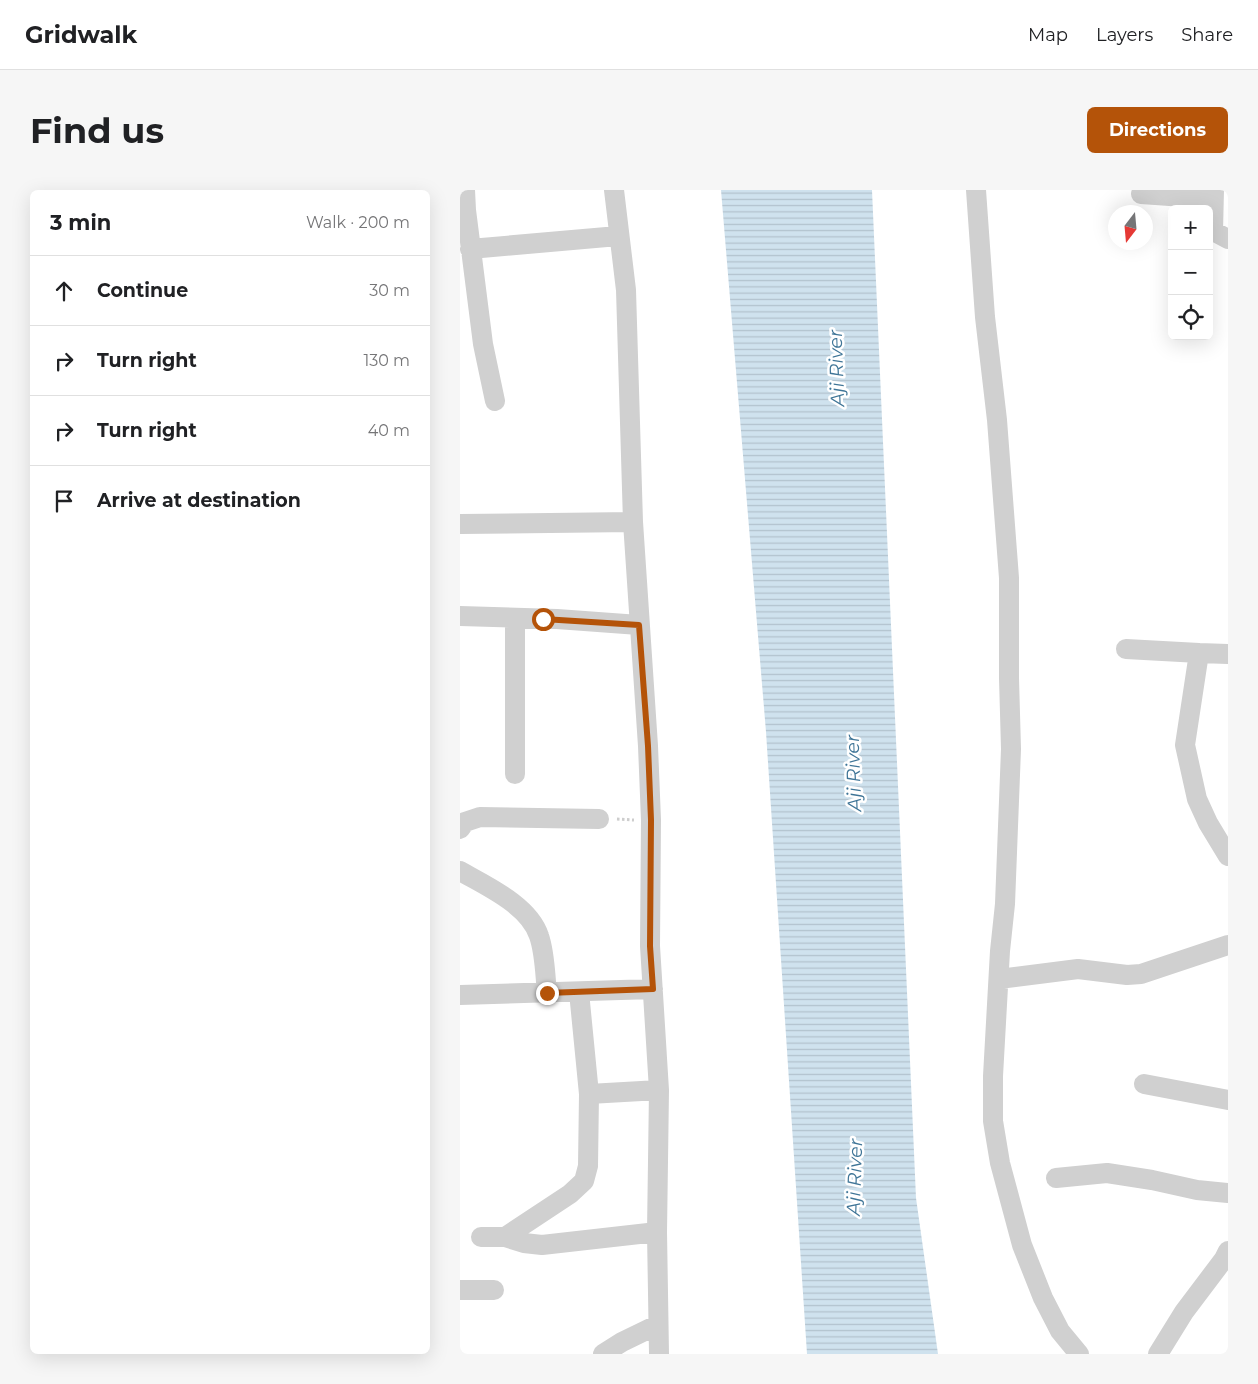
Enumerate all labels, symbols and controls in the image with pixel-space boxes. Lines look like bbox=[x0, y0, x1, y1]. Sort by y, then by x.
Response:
text: Gridwalk bbox=[25, 20, 137, 49]
text: Map bbox=[1028, 24, 1068, 46]
text: Layers bbox=[1096, 24, 1153, 46]
text: Share bbox=[1181, 24, 1233, 46]
button: Directions bbox=[1087, 107, 1228, 153]
text: Find us bbox=[30, 109, 164, 152]
north arrow bbox=[1108, 205, 1153, 250]
map controls bbox=[1168, 205, 1213, 340]
button: + bbox=[1168, 205, 1213, 250]
text: 3 min bbox=[50, 210, 111, 235]
text: Walk · 200 m bbox=[306, 213, 410, 232]
button: − bbox=[1168, 250, 1213, 295]
icon: ahead bbox=[50, 277, 78, 305]
text: Continue bbox=[97, 279, 188, 302]
text: 30 m bbox=[369, 281, 410, 300]
button: locate bbox=[1168, 295, 1213, 340]
water label: Aji River bbox=[824, 329, 849, 408]
icon: right bbox=[50, 347, 78, 375]
text: Turn right bbox=[97, 349, 197, 372]
text: 130 m bbox=[363, 351, 410, 370]
icon: right bbox=[50, 417, 78, 445]
text: Turn right bbox=[97, 419, 197, 442]
text: 40 m bbox=[368, 421, 410, 440]
icon: arrive bbox=[50, 487, 78, 515]
text: Arrive at destination bbox=[97, 489, 301, 512]
route start bbox=[532, 608, 555, 631]
water label: Aji River bbox=[841, 734, 866, 813]
route end bbox=[536, 982, 559, 1005]
water label: Aji River bbox=[842, 1138, 867, 1217]

